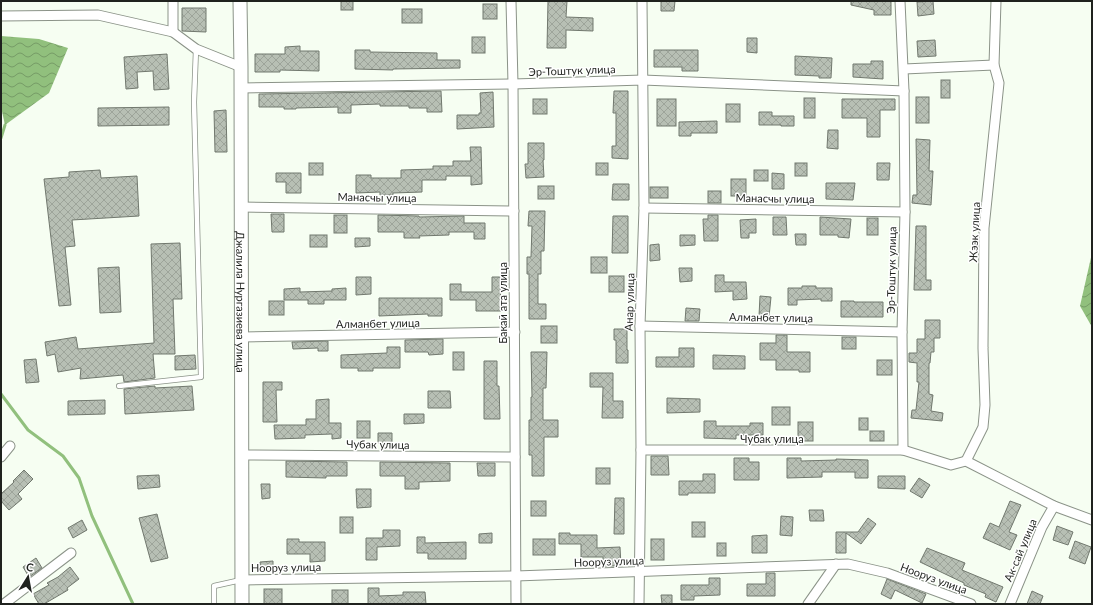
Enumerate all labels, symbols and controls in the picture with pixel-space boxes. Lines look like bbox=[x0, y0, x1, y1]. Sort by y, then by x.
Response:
street label: Эр-Тоштук улица bbox=[528, 62, 616, 78]
street label: Манасчы улица bbox=[337, 190, 417, 204]
street label: Манасчы улица bbox=[735, 191, 815, 205]
street label: Жээк улица bbox=[966, 201, 982, 263]
street label: Эр-Тоштук улица bbox=[884, 226, 898, 314]
street label: Джалила Нургазиева улица bbox=[235, 231, 248, 373]
street label: Бакай ата улица bbox=[496, 262, 509, 344]
street label: Анар улица bbox=[621, 273, 637, 331]
street label: Алманбет улица bbox=[729, 310, 813, 324]
street label: Алманбет улица bbox=[336, 316, 420, 330]
street label: Чубак улица bbox=[740, 432, 804, 445]
street label: Чубак улица bbox=[346, 437, 410, 451]
street label: Ак-сай улица bbox=[1001, 517, 1039, 583]
street label: Нооруз улица bbox=[574, 553, 644, 569]
north arrow bbox=[8, 557, 48, 597]
text: С bbox=[25, 560, 36, 574]
street label: Нооруз улица bbox=[251, 560, 321, 574]
street label: Нооруз улица bbox=[899, 560, 969, 596]

